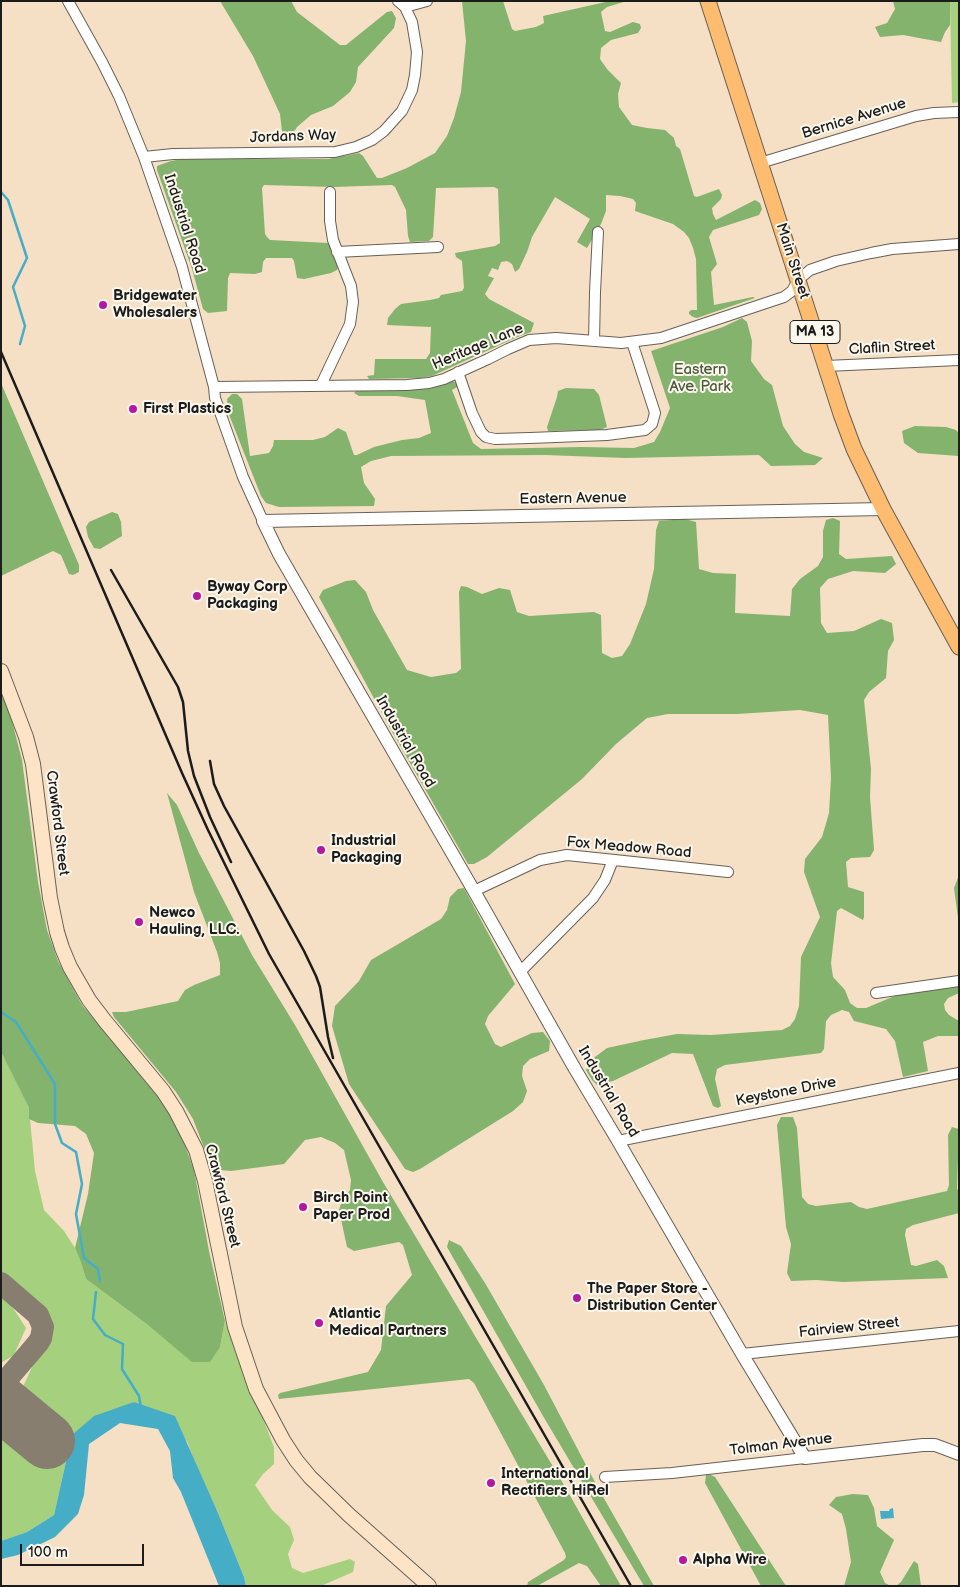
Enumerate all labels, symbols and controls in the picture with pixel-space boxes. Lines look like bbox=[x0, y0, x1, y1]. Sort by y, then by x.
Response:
street label: Bernice Avenue bbox=[800, 95, 908, 143]
street label: Jordans Way bbox=[250, 126, 336, 148]
street label: Industrial Road bbox=[159, 172, 209, 276]
street label: Main Street bbox=[771, 221, 813, 301]
place label: Bridgewater Wholesalers bbox=[113, 287, 197, 322]
marker: Bridgewater Wholesalers bbox=[97, 299, 109, 311]
street label: Heritage Lane bbox=[430, 320, 526, 374]
road number: MA 13 bbox=[790, 321, 840, 344]
street label: Claflin Street bbox=[848, 337, 936, 359]
park label: Eastern Ave. Park bbox=[669, 361, 731, 396]
place label: First Plastics bbox=[143, 400, 231, 418]
marker: First Plastics bbox=[127, 403, 139, 415]
street label: Eastern Avenue bbox=[519, 489, 627, 509]
place label: Byway Corp Packaging bbox=[207, 578, 288, 613]
marker: Byway Corp Packaging bbox=[191, 590, 203, 602]
street label: Industrial Road bbox=[371, 693, 439, 791]
street label: Crawford Street bbox=[42, 769, 72, 877]
place label: Industrial Packaging bbox=[331, 832, 402, 867]
street label: Fox Meadow Road bbox=[566, 834, 692, 862]
marker: Industrial Packaging bbox=[315, 844, 327, 856]
place label: Newco Hauling, LLC. bbox=[149, 904, 240, 939]
marker: Newco Hauling, LLC. bbox=[133, 916, 145, 928]
street label: Industrial Road bbox=[574, 1043, 642, 1141]
street label: Keystone Drive bbox=[734, 1073, 838, 1111]
street label: Crawford Street bbox=[200, 1142, 244, 1250]
place label: Birch Point Paper Prod bbox=[313, 1189, 390, 1224]
marker: Birch Point Paper Prod bbox=[297, 1201, 309, 1213]
place label: The Paper Store - Distribution Center bbox=[587, 1280, 717, 1315]
marker: The Paper Store - Distribution Center bbox=[571, 1292, 583, 1304]
place label: Atlantic Medical Partners bbox=[329, 1305, 447, 1340]
street label: Fairview Street bbox=[798, 1314, 900, 1342]
marker: Atlantic Medical Partners bbox=[313, 1317, 325, 1329]
street label: Tolman Avenue bbox=[729, 1430, 833, 1460]
place label: International Rectifiers HiRel bbox=[501, 1465, 609, 1500]
marker: International Rectifiers HiRel bbox=[485, 1477, 497, 1489]
scale bar bbox=[22, 1534, 146, 1566]
text: 100 m bbox=[28, 1543, 68, 1562]
place label: Alpha Wire bbox=[693, 1551, 767, 1569]
marker: Alpha Wire bbox=[677, 1554, 689, 1566]

